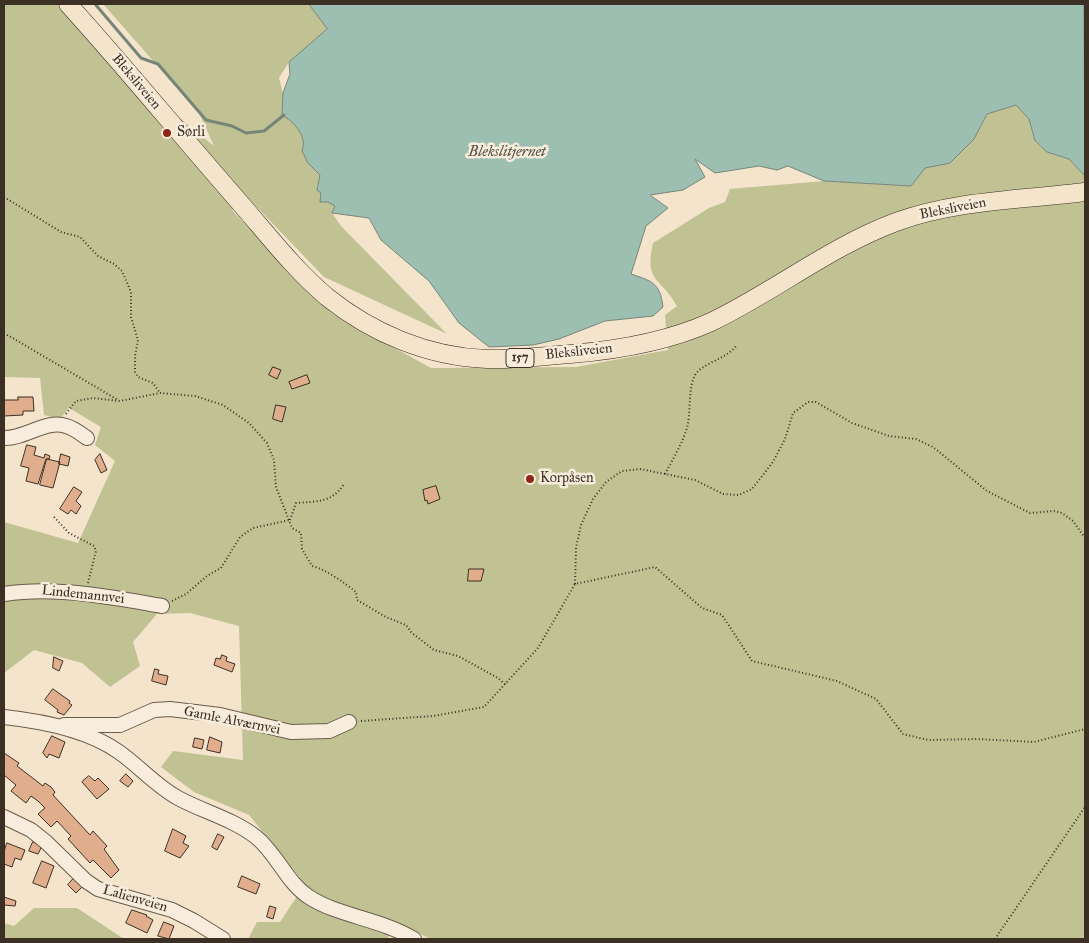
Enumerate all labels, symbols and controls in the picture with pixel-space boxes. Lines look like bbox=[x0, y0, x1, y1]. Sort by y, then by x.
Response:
street label: Bleksliveien bbox=[108, 51, 164, 113]
place label: Sørli bbox=[177, 125, 205, 141]
marker: Sørli bbox=[161, 127, 173, 139]
water label: Blekslitjernet bbox=[468, 143, 546, 161]
street label: Bleksliveien bbox=[918, 194, 988, 224]
street label: Bleksliveien bbox=[545, 340, 613, 364]
road number: 157 bbox=[506, 348, 534, 368]
place label: Korpåsen bbox=[540, 471, 594, 487]
marker: Korpåsen bbox=[524, 473, 536, 485]
street label: Lindemannvei bbox=[41, 582, 125, 608]
street label: Gamle Alværnvei bbox=[182, 703, 282, 739]
street label: Lalienveien bbox=[101, 882, 169, 916]

